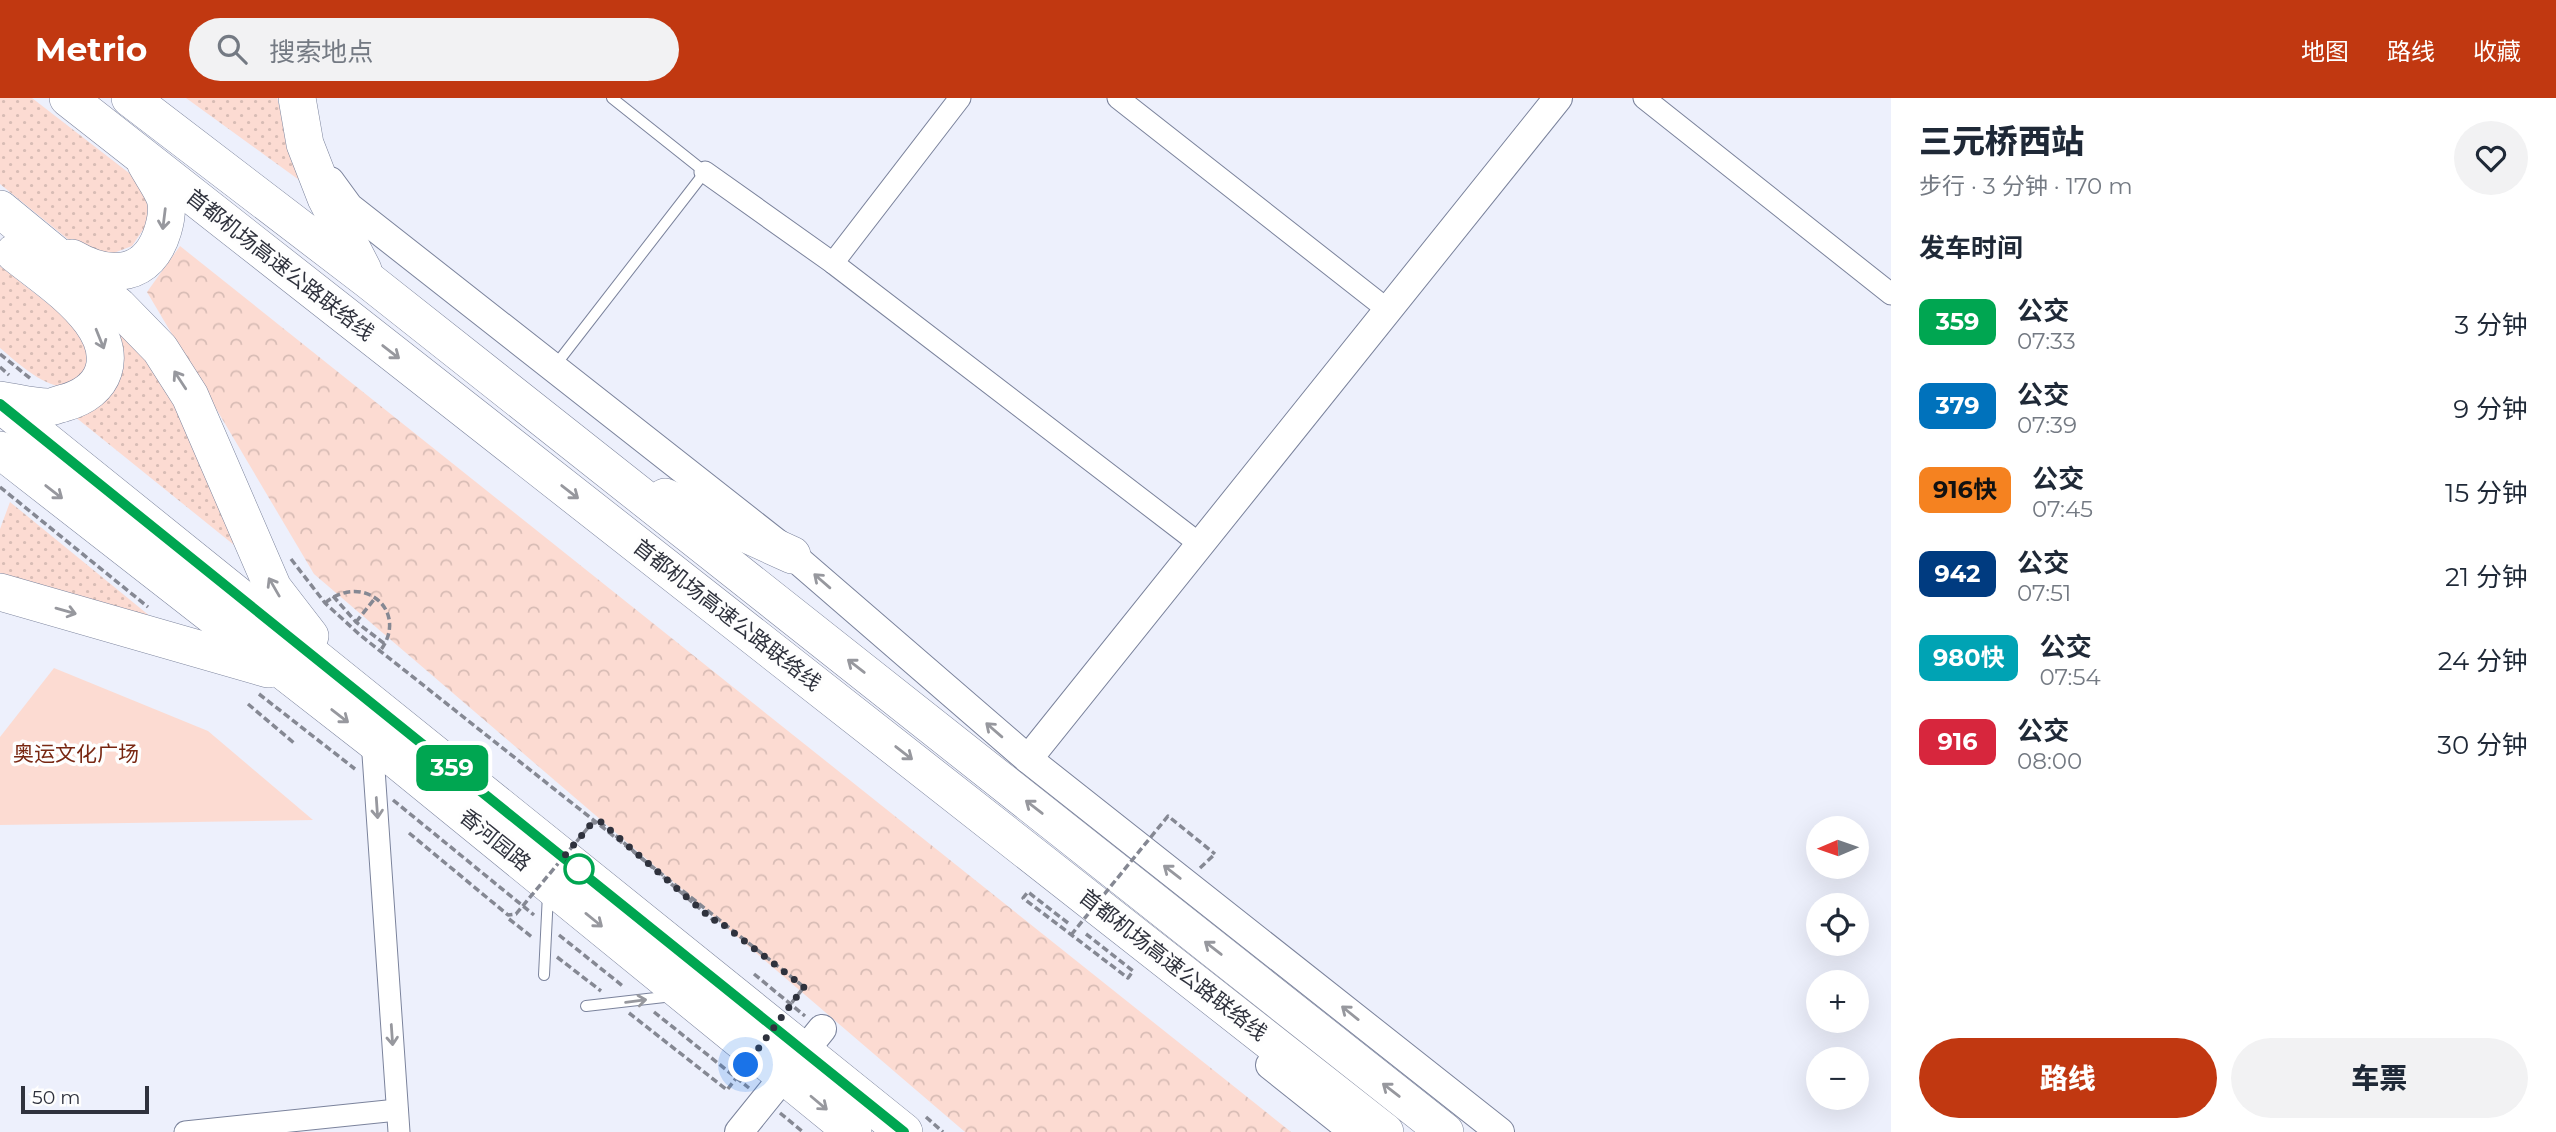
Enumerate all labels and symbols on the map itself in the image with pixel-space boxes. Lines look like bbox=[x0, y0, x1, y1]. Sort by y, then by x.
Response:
street label: 首都机场高速公路联络线 bbox=[182, 184, 379, 346]
one-way arrow bbox=[158, 207, 171, 230]
one-way arrow bbox=[94, 328, 107, 349]
one-way arrow bbox=[381, 345, 400, 360]
one-way arrow bbox=[173, 371, 187, 391]
one-way arrow bbox=[44, 485, 62, 500]
one-way arrow bbox=[560, 485, 579, 500]
street label: 首都机场高速公路联络线 bbox=[629, 534, 826, 696]
one-way arrow bbox=[813, 573, 831, 589]
one-way arrow bbox=[267, 578, 281, 598]
one-way arrow bbox=[54, 606, 76, 619]
one-way arrow bbox=[847, 658, 866, 673]
one-way arrow bbox=[330, 708, 349, 723]
one-way arrow bbox=[986, 722, 1004, 738]
park label: 奥运文化广场 bbox=[13, 741, 139, 766]
line badge: 359 bbox=[412, 745, 492, 791]
one-way arrow bbox=[894, 746, 912, 761]
one-way arrow bbox=[371, 797, 384, 819]
one-way arrow bbox=[1026, 800, 1044, 815]
street label: 香河园路 bbox=[455, 803, 536, 876]
north arrow bbox=[1806, 816, 1869, 878]
unlabelled marker bbox=[564, 854, 594, 884]
one-way arrow bbox=[1164, 864, 1182, 879]
street label: 首都机场高速公路联络线 bbox=[1075, 884, 1272, 1046]
one-way arrow bbox=[584, 913, 602, 928]
one-way arrow bbox=[1204, 941, 1222, 956]
one-way arrow bbox=[624, 994, 647, 1007]
one-way arrow bbox=[1342, 1006, 1360, 1021]
one-way arrow bbox=[386, 1024, 399, 1046]
your location bbox=[728, 1047, 763, 1082]
one-way arrow bbox=[1382, 1082, 1401, 1097]
scale bar bbox=[21, 1083, 149, 1115]
one-way arrow bbox=[809, 1095, 827, 1111]

